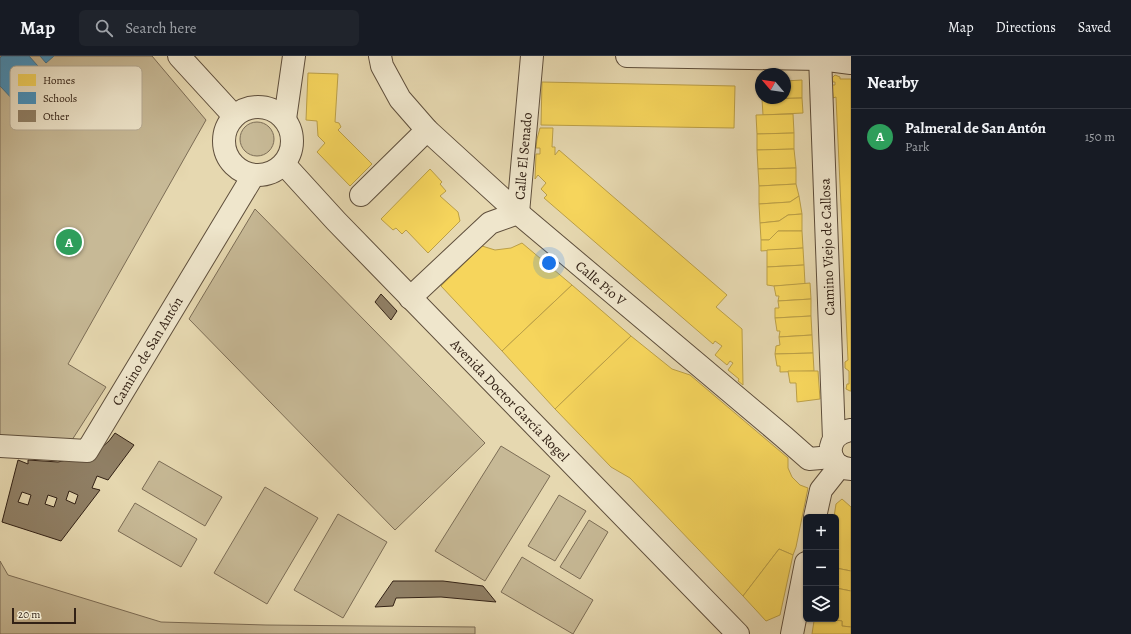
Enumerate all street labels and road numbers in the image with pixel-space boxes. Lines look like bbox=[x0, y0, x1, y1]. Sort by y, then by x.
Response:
street label: Calle El Senado bbox=[510, 111, 537, 201]
street label: Camino Viejo de Callosa bbox=[816, 177, 839, 316]
street label: Calle Pío V bbox=[571, 257, 630, 311]
street label: Camino de San Antón bbox=[107, 293, 188, 409]
street label: Avenida Doctor García Rogel bbox=[445, 334, 573, 466]

